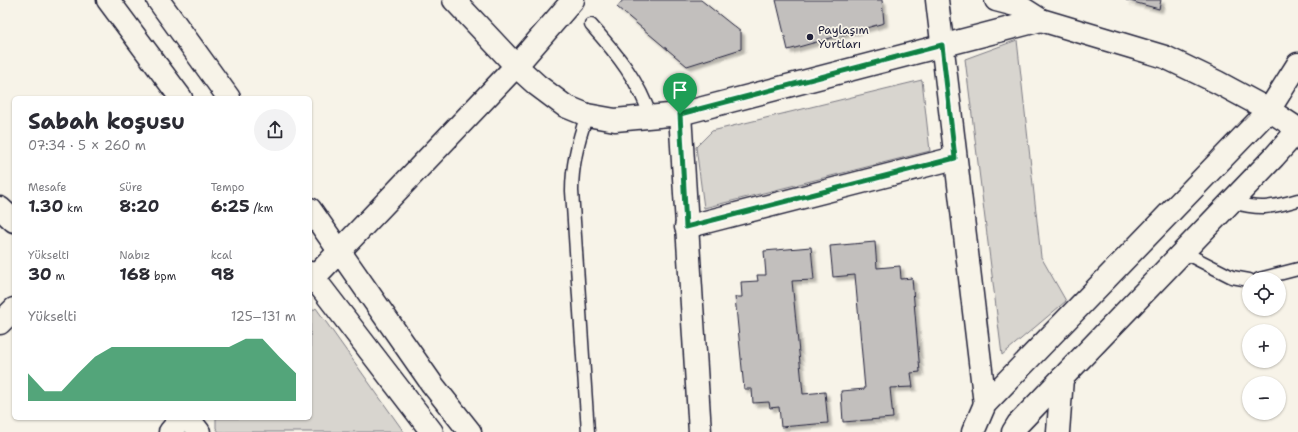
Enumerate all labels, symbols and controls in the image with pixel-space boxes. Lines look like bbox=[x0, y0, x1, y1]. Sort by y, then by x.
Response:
place label: Paylaşım Yurtları bbox=[818, 22, 869, 52]
marker: Paylaşım Yurtları bbox=[805, 32, 815, 42]
pin bbox=[663, 73, 697, 114]
icon: arrive bbox=[669, 79, 691, 101]
text: Sabah koşusu bbox=[28, 107, 185, 136]
button: share bbox=[254, 109, 296, 151]
text: 07:34 · 5 × 260 m bbox=[28, 137, 146, 154]
text: Mesafe bbox=[28, 180, 66, 195]
text: Süre bbox=[119, 180, 142, 195]
text: Tempo bbox=[211, 180, 245, 195]
text: 1.30 bbox=[28, 195, 63, 217]
text: 8:20 bbox=[119, 195, 159, 217]
text: 6:25 bbox=[211, 195, 250, 217]
text: km bbox=[63, 201, 83, 216]
text: /km bbox=[250, 201, 273, 216]
text: Yükselti bbox=[28, 248, 69, 263]
text: Nabız bbox=[119, 248, 150, 263]
text: kcal bbox=[211, 248, 232, 263]
text: 30 bbox=[28, 263, 52, 285]
text: 168 bbox=[119, 263, 150, 285]
text: 98 bbox=[211, 263, 234, 285]
text: m bbox=[52, 269, 65, 284]
text: bpm bbox=[150, 269, 176, 284]
map controls bbox=[1242, 272, 1286, 420]
button: locate bbox=[1242, 272, 1286, 316]
text: Yükselti bbox=[28, 308, 77, 325]
text: 125–131 m bbox=[231, 308, 296, 325]
button: + bbox=[1242, 324, 1286, 368]
button: − bbox=[1242, 376, 1286, 420]

